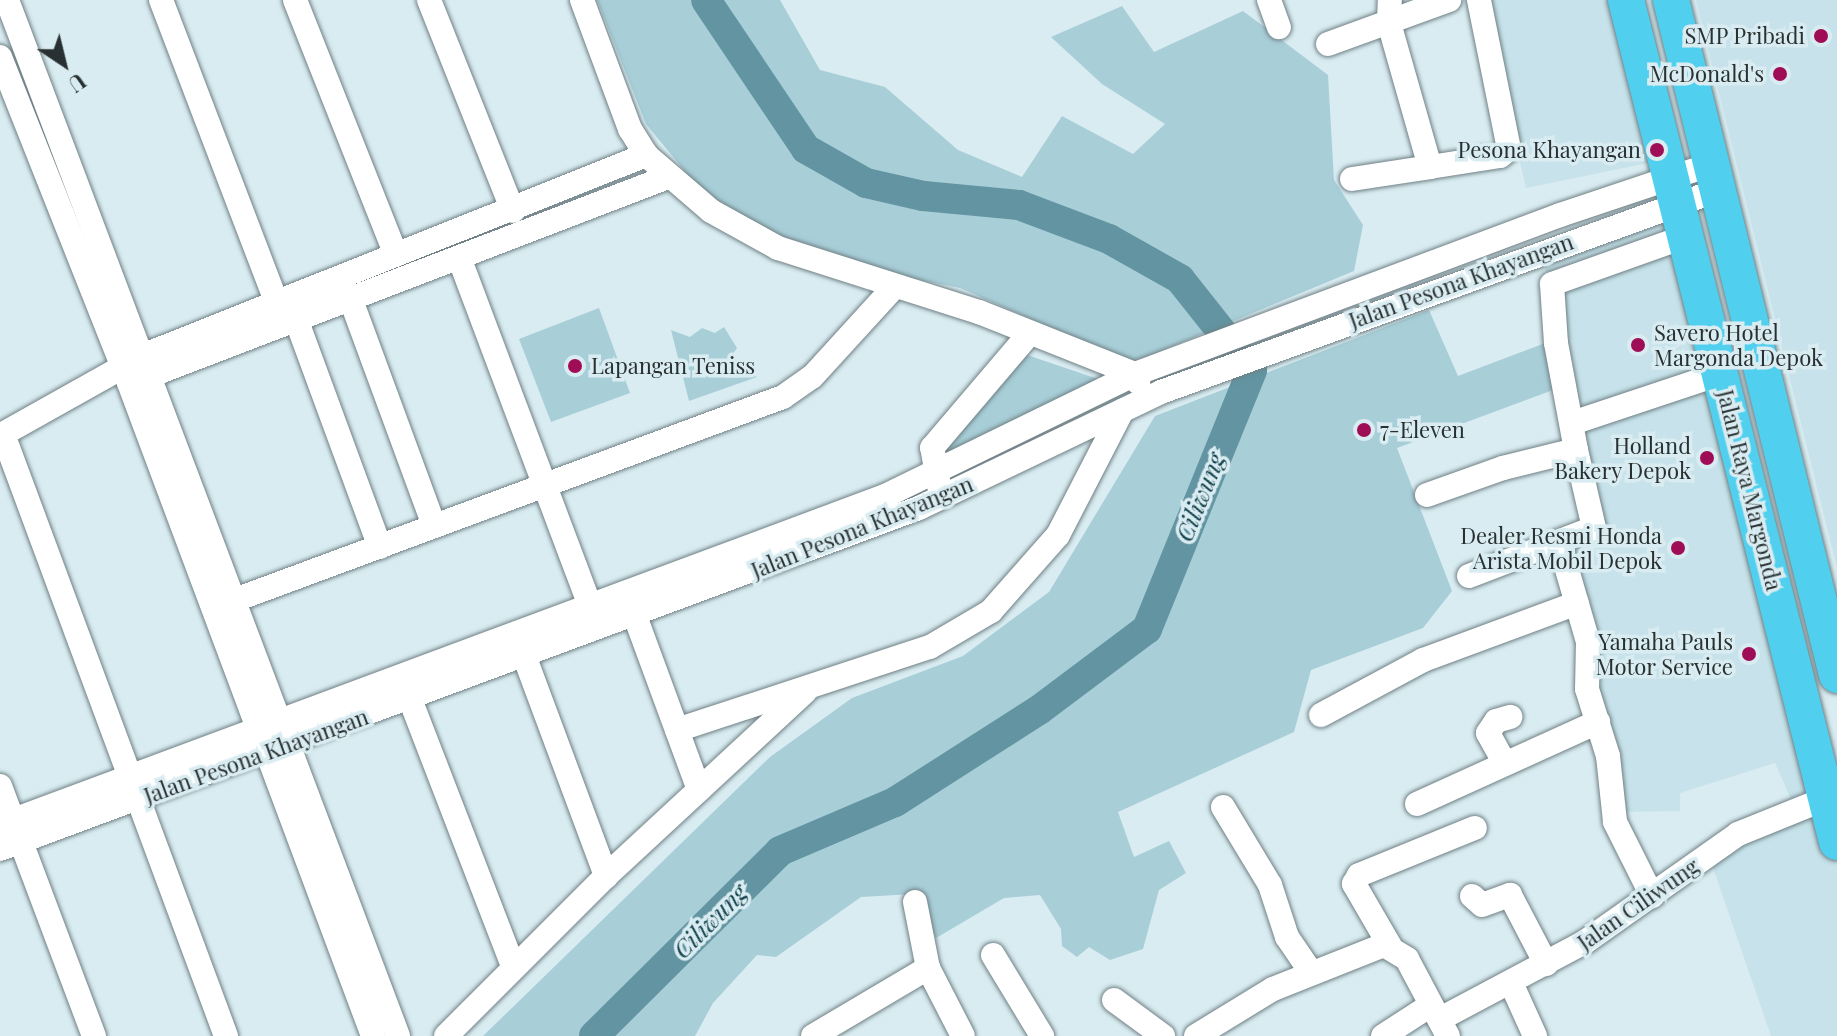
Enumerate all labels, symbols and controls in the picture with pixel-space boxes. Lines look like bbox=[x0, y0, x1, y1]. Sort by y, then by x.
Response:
place label: SMP Pribadi bbox=[1684, 23, 1805, 49]
north arrow bbox=[24, 24, 104, 104]
marker: SMP Pribadi bbox=[1812, 27, 1830, 45]
place label: McDonald's bbox=[1650, 61, 1764, 87]
marker: McDonald's bbox=[1771, 65, 1789, 83]
text: U bbox=[63, 67, 93, 100]
place label: Pesona Khayangan bbox=[1457, 137, 1641, 163]
marker: Pesona Khayangan bbox=[1648, 141, 1666, 159]
street label: Jalan Pesona Khayangan bbox=[1345, 228, 1577, 334]
place label: Savero Hotel Margonda Depok bbox=[1654, 319, 1823, 370]
marker: Savero Hotel Margonda Depok bbox=[1629, 336, 1647, 354]
place label: Lapangan Teniss bbox=[591, 353, 756, 379]
marker: Lapangan Teniss bbox=[566, 357, 584, 375]
street label: Jalan Raya Margonda bbox=[1712, 387, 1788, 593]
place label: 7-Eleven bbox=[1380, 417, 1465, 443]
marker: 7-Eleven bbox=[1355, 421, 1373, 439]
place label: Holland Bakery Depok bbox=[1554, 432, 1691, 484]
water label: Ciliwung bbox=[1169, 449, 1231, 545]
marker: Holland Bakery Depok bbox=[1698, 449, 1716, 467]
street label: Jalan Pesona Khayangan bbox=[747, 470, 977, 584]
place label: Dealer Resmi Honda Arista Mobil Depok bbox=[1460, 522, 1662, 574]
marker: Dealer Resmi Honda Arista Mobil Depok bbox=[1669, 539, 1687, 557]
place label: Yamaha Pauls Motor Service bbox=[1595, 628, 1733, 680]
marker: Yamaha Pauls Motor Service bbox=[1740, 645, 1758, 663]
street label: Jalan Pesona Khayangan bbox=[140, 703, 372, 809]
street label: Jalan Ciliwung bbox=[1572, 852, 1704, 956]
water label: Ciliwung bbox=[667, 878, 753, 964]

